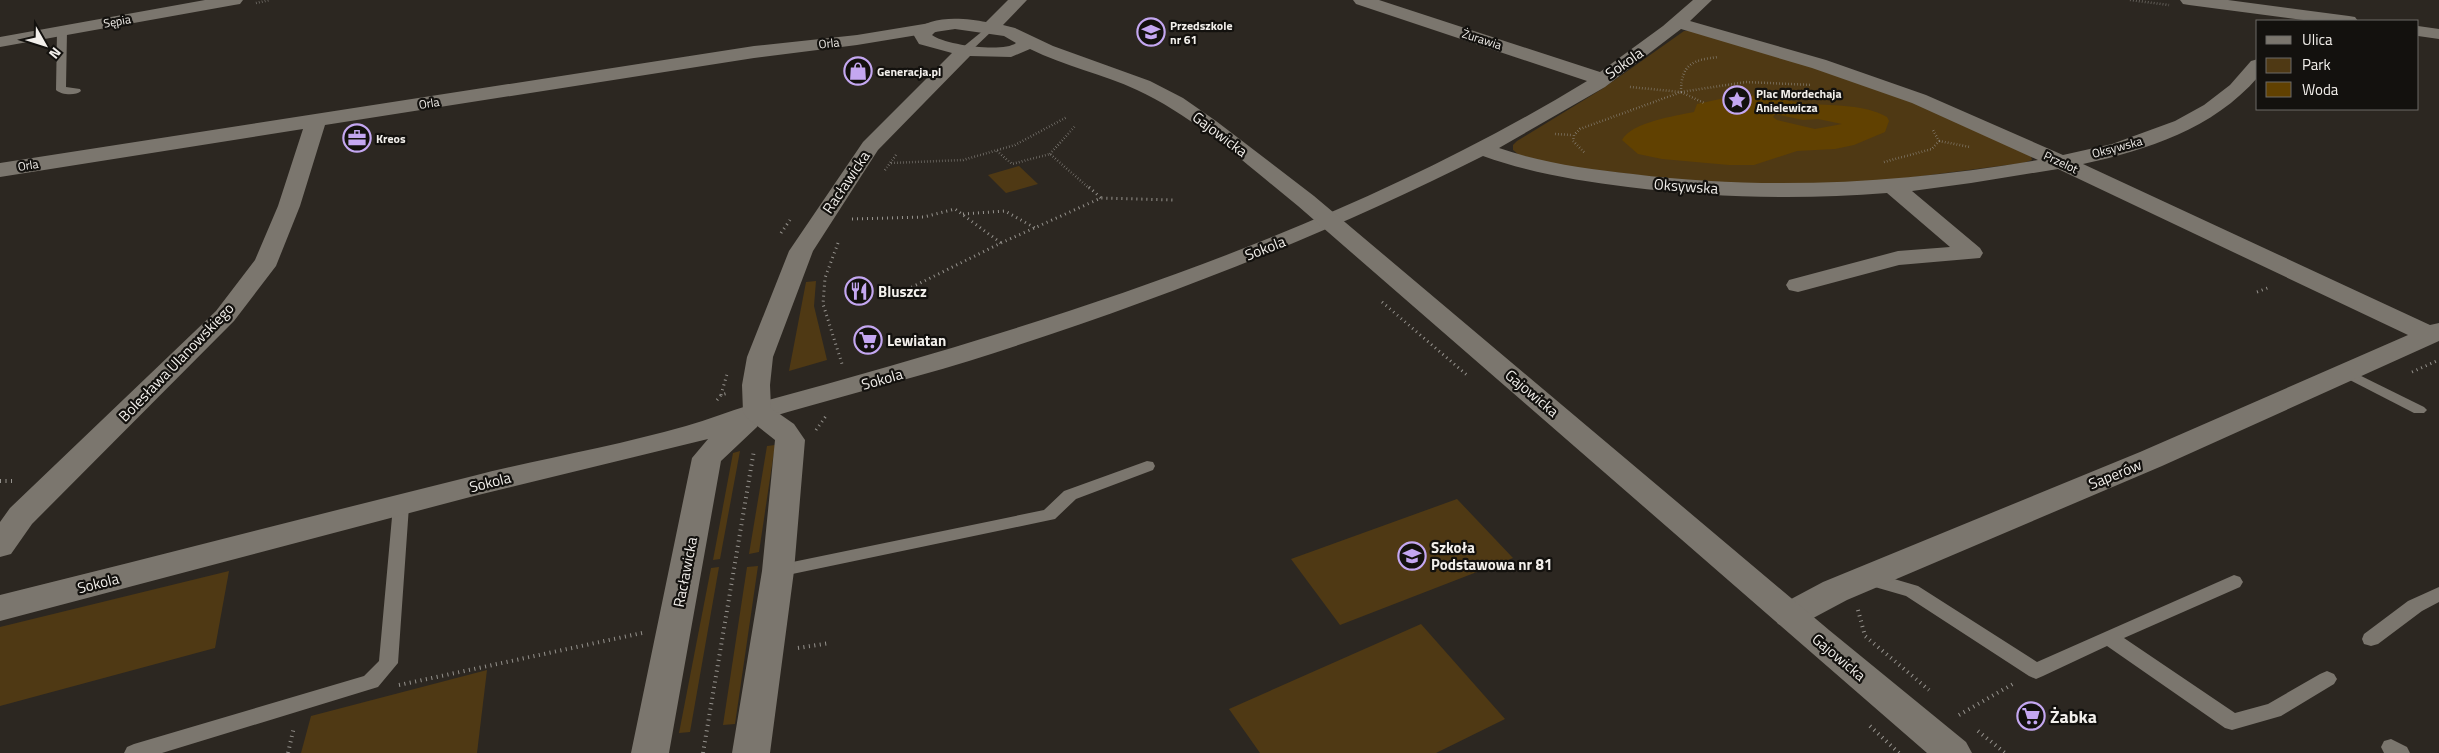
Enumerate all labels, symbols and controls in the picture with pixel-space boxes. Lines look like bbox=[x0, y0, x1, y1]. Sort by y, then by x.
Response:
street label: Sępia bbox=[102, 9, 132, 33]
place label: Przedszkole nr 61 bbox=[1170, 16, 1233, 49]
school or university icon: Przedszkole nr 61 bbox=[1136, 17, 1166, 47]
north arrow bbox=[20, 20, 70, 70]
legend bbox=[2256, 20, 2419, 110]
street label: Żurawia bbox=[1460, 24, 1504, 54]
text: Ulica bbox=[2302, 28, 2333, 51]
street label: Orla bbox=[818, 32, 840, 54]
street label: Sokola bbox=[1600, 41, 1648, 84]
text: N bbox=[44, 43, 67, 64]
text: Park bbox=[2302, 53, 2331, 76]
shop icon: Generacja.pl bbox=[843, 56, 873, 86]
place label: Generacja.pl bbox=[877, 62, 941, 81]
text: Woda bbox=[2302, 78, 2339, 101]
place label: Plac Mordechaja Anielewicza bbox=[1756, 84, 1842, 117]
place icon: Plac Mordechaja Anielewicza bbox=[1722, 85, 1752, 115]
street label: Orla bbox=[417, 92, 441, 114]
street label: Gajowicka bbox=[1188, 106, 1253, 163]
office icon: Kreos bbox=[342, 123, 372, 153]
place label: Kreos bbox=[376, 129, 406, 148]
street label: Oksywska bbox=[2090, 131, 2144, 163]
street label: Racławicka bbox=[817, 146, 876, 218]
street label: Przelot bbox=[2041, 146, 2082, 179]
street label: Orla bbox=[16, 154, 40, 176]
street label: Oksywska bbox=[1653, 172, 1719, 200]
street label: Sokola bbox=[1241, 230, 1289, 266]
restaurant icon: Bluszcz bbox=[844, 276, 874, 306]
place label: Bluszcz bbox=[878, 280, 927, 303]
street label: Bolesława Ulanowskiego bbox=[113, 297, 239, 427]
supermarket icon: Lewiatan bbox=[853, 325, 883, 355]
place label: Lewiatan bbox=[887, 329, 946, 352]
street label: Sokola bbox=[859, 362, 906, 396]
street label: Gajowicka bbox=[1500, 364, 1564, 423]
street label: Saperów bbox=[2085, 453, 2145, 495]
street label: Sokola bbox=[467, 466, 514, 498]
street label: Racławicka bbox=[667, 534, 703, 609]
place label: Szkoła Podstawowa nr 81 bbox=[1431, 536, 1552, 576]
school or university icon: Szkoła Podstawowa nr 81 bbox=[1397, 541, 1427, 571]
street label: Sokola bbox=[75, 567, 122, 599]
street label: Gajowicka bbox=[1807, 628, 1871, 687]
supermarket icon: Żabka bbox=[2016, 701, 2046, 731]
place label: Żabka bbox=[2050, 703, 2097, 730]

